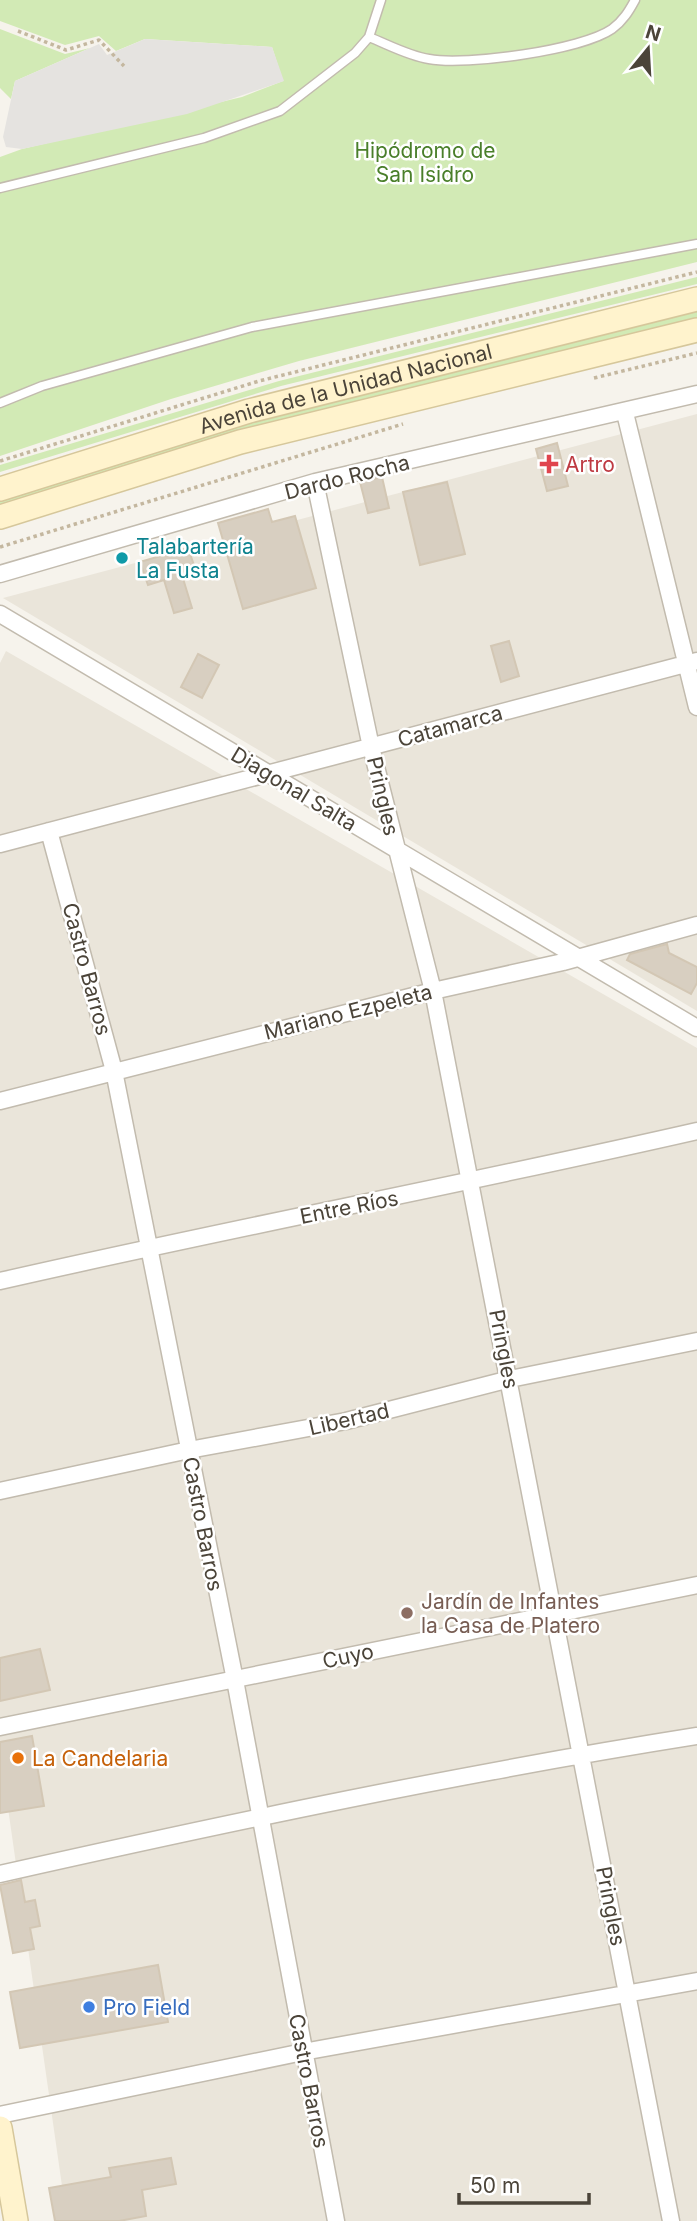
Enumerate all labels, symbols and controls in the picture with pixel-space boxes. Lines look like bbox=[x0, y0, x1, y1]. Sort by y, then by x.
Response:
north arrow bbox=[613, 14, 683, 84]
text: N bbox=[643, 20, 664, 46]
park label: Hipódromo de San Isidro bbox=[354, 138, 496, 187]
street label: Avenida de la Unidad Nacional bbox=[196, 338, 495, 438]
street label: Dardo Rocha bbox=[282, 449, 412, 505]
place label: Artro bbox=[565, 452, 615, 477]
marker: Artro bbox=[539, 454, 559, 474]
place label: Talabartería La Fusta bbox=[136, 534, 254, 583]
marker: Talabartería La Fusta bbox=[114, 550, 130, 566]
street label: Catamarca bbox=[395, 700, 505, 752]
street label: Diagonal Salta bbox=[227, 742, 361, 836]
street label: Pringles bbox=[362, 754, 404, 838]
street label: Castro Barros bbox=[57, 900, 117, 1038]
street label: Mariano Ezpeleta bbox=[261, 979, 435, 1045]
street label: Entre Ríos bbox=[298, 1185, 400, 1229]
street label: Pringles bbox=[484, 1307, 524, 1391]
street label: Libertad bbox=[306, 1398, 392, 1440]
street label: Castro Barros bbox=[178, 1455, 228, 1593]
place label: Jardín de Infantes la Casa de Platero bbox=[421, 1589, 600, 1638]
marker: Jardín de Infantes la Casa de Platero bbox=[399, 1605, 415, 1621]
street label: Cuyo bbox=[320, 1638, 376, 1674]
place label: La Candelaria bbox=[32, 1746, 168, 1771]
marker: La Candelaria bbox=[10, 1750, 26, 1766]
street label: Pringles bbox=[591, 1864, 631, 1948]
place label: Pro Field bbox=[103, 1995, 190, 2020]
marker: Pro Field bbox=[81, 1999, 97, 2015]
street label: Castro Barros bbox=[284, 2012, 334, 2150]
scale bar bbox=[459, 2162, 588, 2206]
text: 50 m bbox=[470, 2173, 520, 2198]

